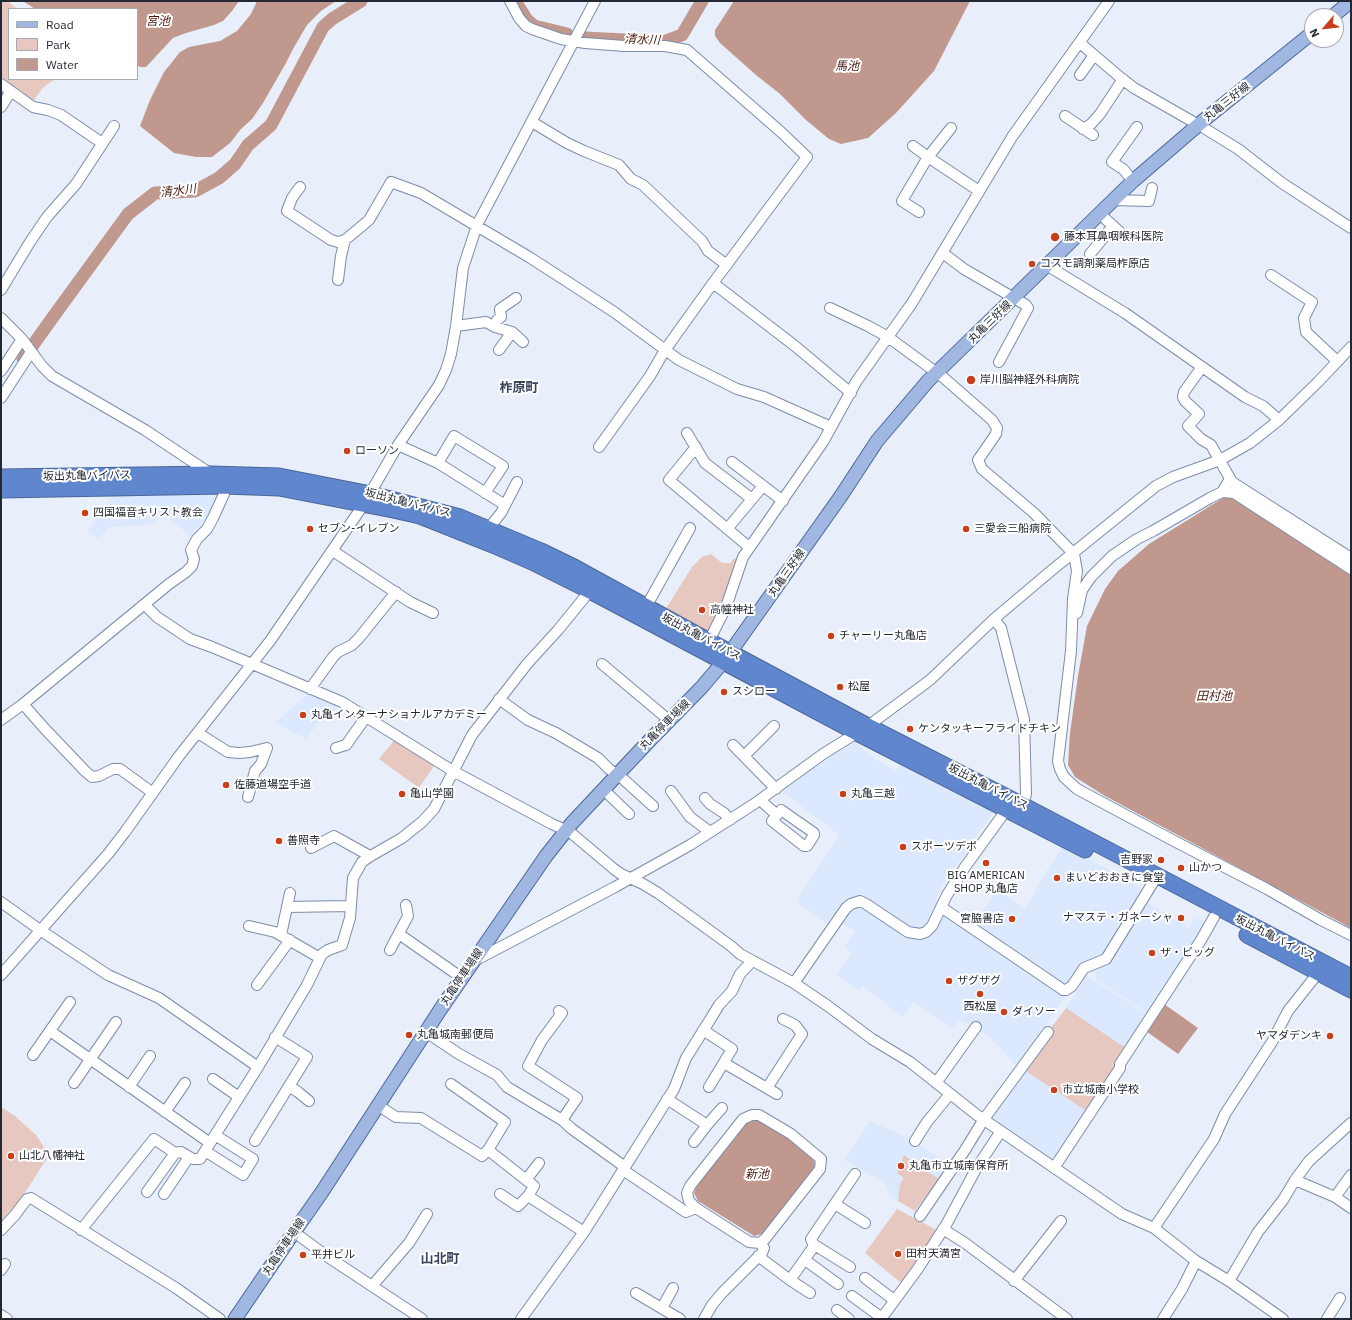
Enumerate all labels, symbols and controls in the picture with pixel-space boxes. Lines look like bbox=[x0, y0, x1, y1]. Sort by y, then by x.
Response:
legend bbox=[8, 8, 138, 80]
north arrow bbox=[1304, 8, 1344, 48]
water label: 宮池 bbox=[146, 15, 170, 29]
text: Road bbox=[46, 17, 74, 32]
text: N bbox=[1306, 26, 1322, 40]
water label: 清水川 bbox=[624, 32, 660, 48]
text: Park bbox=[46, 37, 70, 52]
text: Water bbox=[46, 57, 78, 72]
water label: 馬池 bbox=[835, 60, 859, 74]
street label: 丸亀三好線 bbox=[1201, 80, 1253, 124]
water label: 清水川 bbox=[159, 182, 197, 200]
place label: 藤本耳鼻咽喉科医院 bbox=[1064, 230, 1163, 244]
marker: 藤本耳鼻咽喉科医院 bbox=[1049, 231, 1061, 243]
place label: コスモ調剤薬局柞原店 bbox=[1040, 257, 1150, 271]
marker: コスモ調剤薬局柞原店 bbox=[1027, 259, 1037, 269]
street label: 丸亀三好線 bbox=[966, 298, 1014, 346]
place label: 岸川脳神経外科病院 bbox=[980, 373, 1079, 387]
marker: 岸川脳神経外科病院 bbox=[965, 374, 977, 386]
district label: 柞原町 bbox=[500, 380, 538, 396]
place label: ローソン bbox=[355, 444, 399, 458]
marker: ローソン bbox=[342, 446, 352, 456]
street label: 坂出丸亀バイパス bbox=[43, 469, 131, 483]
street label: 坂出丸亀バイパス bbox=[364, 486, 452, 520]
place label: 四国福音キリスト教会 bbox=[93, 506, 203, 520]
marker: 四国福音キリスト教会 bbox=[80, 508, 90, 518]
place label: セブン-イレブン bbox=[318, 522, 399, 536]
place label: 三愛会三船病院 bbox=[974, 522, 1051, 536]
marker: セブン-イレブン bbox=[305, 524, 315, 534]
marker: 三愛会三船病院 bbox=[961, 524, 971, 534]
street label: 丸亀三好線 bbox=[766, 547, 808, 599]
place label: 高幢神社 bbox=[710, 603, 754, 617]
marker: 高幢神社 bbox=[697, 605, 707, 615]
street label: 坂出丸亀バイパス bbox=[659, 611, 743, 663]
place label: チャーリー丸亀店 bbox=[839, 629, 927, 643]
marker: チャーリー丸亀店 bbox=[826, 631, 836, 641]
place label: 松屋 bbox=[848, 680, 870, 694]
marker: 松屋 bbox=[835, 682, 845, 692]
place label: スシロー bbox=[732, 685, 776, 699]
marker: スシロー bbox=[719, 687, 729, 697]
water label: 田村池 bbox=[1196, 690, 1232, 704]
street label: 丸亀停車場線 bbox=[637, 697, 693, 753]
place label: 丸亀インターナショナルアカデミー bbox=[311, 708, 487, 722]
marker: 丸亀インターナショナルアカデミー bbox=[298, 710, 308, 720]
place label: ケンタッキーフライドチキン bbox=[918, 722, 1061, 736]
marker: ケンタッキーフライドチキン bbox=[905, 724, 915, 734]
street label: 坂出丸亀バイパス bbox=[946, 761, 1030, 813]
place label: 佐藤道場空手道 bbox=[234, 778, 311, 792]
marker: 佐藤道場空手道 bbox=[221, 780, 231, 790]
place label: 亀山学園 bbox=[410, 787, 454, 801]
place label: 丸亀三越 bbox=[851, 787, 895, 801]
marker: 亀山学園 bbox=[397, 789, 407, 799]
marker: 丸亀三越 bbox=[838, 789, 848, 799]
place label: 善照寺 bbox=[287, 834, 320, 848]
marker: 善照寺 bbox=[274, 836, 284, 846]
place label: スポーツデポ bbox=[911, 840, 977, 854]
marker: スポーツデポ bbox=[898, 842, 908, 852]
place label: 吉野家 bbox=[1120, 853, 1153, 867]
marker: 吉野家 bbox=[1156, 855, 1166, 865]
marker: BIG AMERICAN SHOP 丸亀店 bbox=[981, 858, 991, 868]
place label: 山かつ bbox=[1189, 861, 1222, 875]
marker: 山かつ bbox=[1176, 863, 1186, 873]
place label: BIG AMERICAN SHOP 丸亀店 bbox=[947, 869, 1025, 895]
place label: まいどおおきに食堂 bbox=[1065, 871, 1164, 885]
marker: まいどおおきに食堂 bbox=[1052, 873, 1062, 883]
place label: ナマステ・ガネーシャ bbox=[1063, 911, 1173, 925]
place label: 宮脇書店 bbox=[960, 912, 1004, 926]
street label: 坂出丸亀バイパス bbox=[1233, 912, 1317, 964]
marker: ナマステ・ガネーシャ bbox=[1176, 913, 1186, 923]
marker: 宮脇書店 bbox=[1007, 914, 1017, 924]
street label: 丸亀停車場線 bbox=[438, 946, 486, 1008]
place label: ザ・ビッグ bbox=[1160, 946, 1215, 960]
marker: ザ・ビッグ bbox=[1147, 948, 1157, 958]
place label: ザグザグ bbox=[957, 974, 1001, 988]
marker: ザグザグ bbox=[944, 976, 954, 986]
marker: 西松屋 bbox=[975, 989, 985, 999]
place label: 西松屋 bbox=[964, 1000, 996, 1014]
place label: ダイソー bbox=[1012, 1005, 1056, 1019]
marker: ダイソー bbox=[999, 1007, 1009, 1017]
place label: 丸亀城南郵便局 bbox=[417, 1028, 494, 1042]
place label: ヤマダデンキ bbox=[1256, 1029, 1322, 1043]
marker: 丸亀城南郵便局 bbox=[404, 1030, 414, 1040]
marker: ヤマダデンキ bbox=[1325, 1031, 1335, 1041]
place label: 市立城南小学校 bbox=[1062, 1083, 1139, 1097]
marker: 市立城南小学校 bbox=[1049, 1085, 1059, 1095]
place label: 山北八幡神社 bbox=[19, 1149, 85, 1163]
marker: 山北八幡神社 bbox=[6, 1151, 16, 1161]
place label: 丸亀市立城南保育所 bbox=[909, 1159, 1008, 1173]
marker: 丸亀市立城南保育所 bbox=[896, 1161, 906, 1171]
water label: 新池 bbox=[745, 1168, 769, 1182]
street label: 丸亀停車場線 bbox=[260, 1216, 308, 1278]
place label: 田村天満宮 bbox=[906, 1247, 961, 1261]
place label: 平井ビル bbox=[311, 1248, 355, 1262]
marker: 田村天満宮 bbox=[893, 1249, 903, 1259]
marker: 平井ビル bbox=[298, 1250, 308, 1260]
district label: 山北町 bbox=[421, 1251, 459, 1267]

